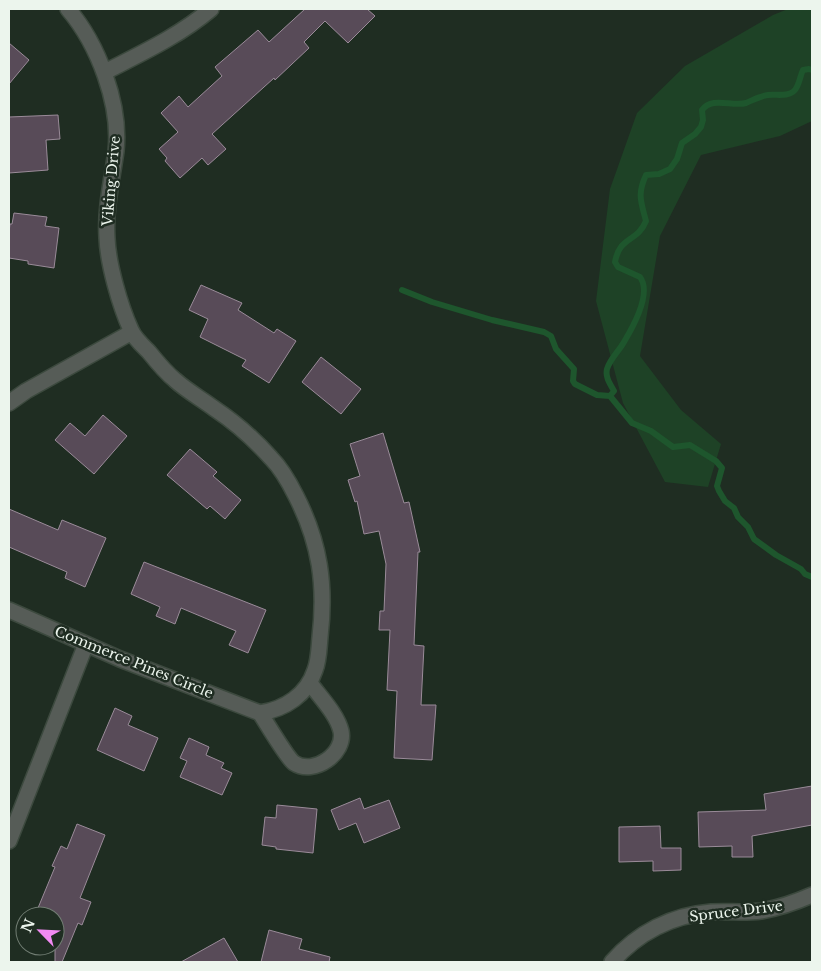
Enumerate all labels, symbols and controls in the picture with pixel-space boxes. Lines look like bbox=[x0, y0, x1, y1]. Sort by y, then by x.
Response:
street label: Viking Drive bbox=[98, 135, 124, 228]
street label: Commerce Pines Circle bbox=[52, 622, 216, 702]
street label: Spruce Drive bbox=[688, 896, 784, 926]
north arrow bbox=[15, 906, 65, 956]
text: N bbox=[17, 916, 39, 935]

